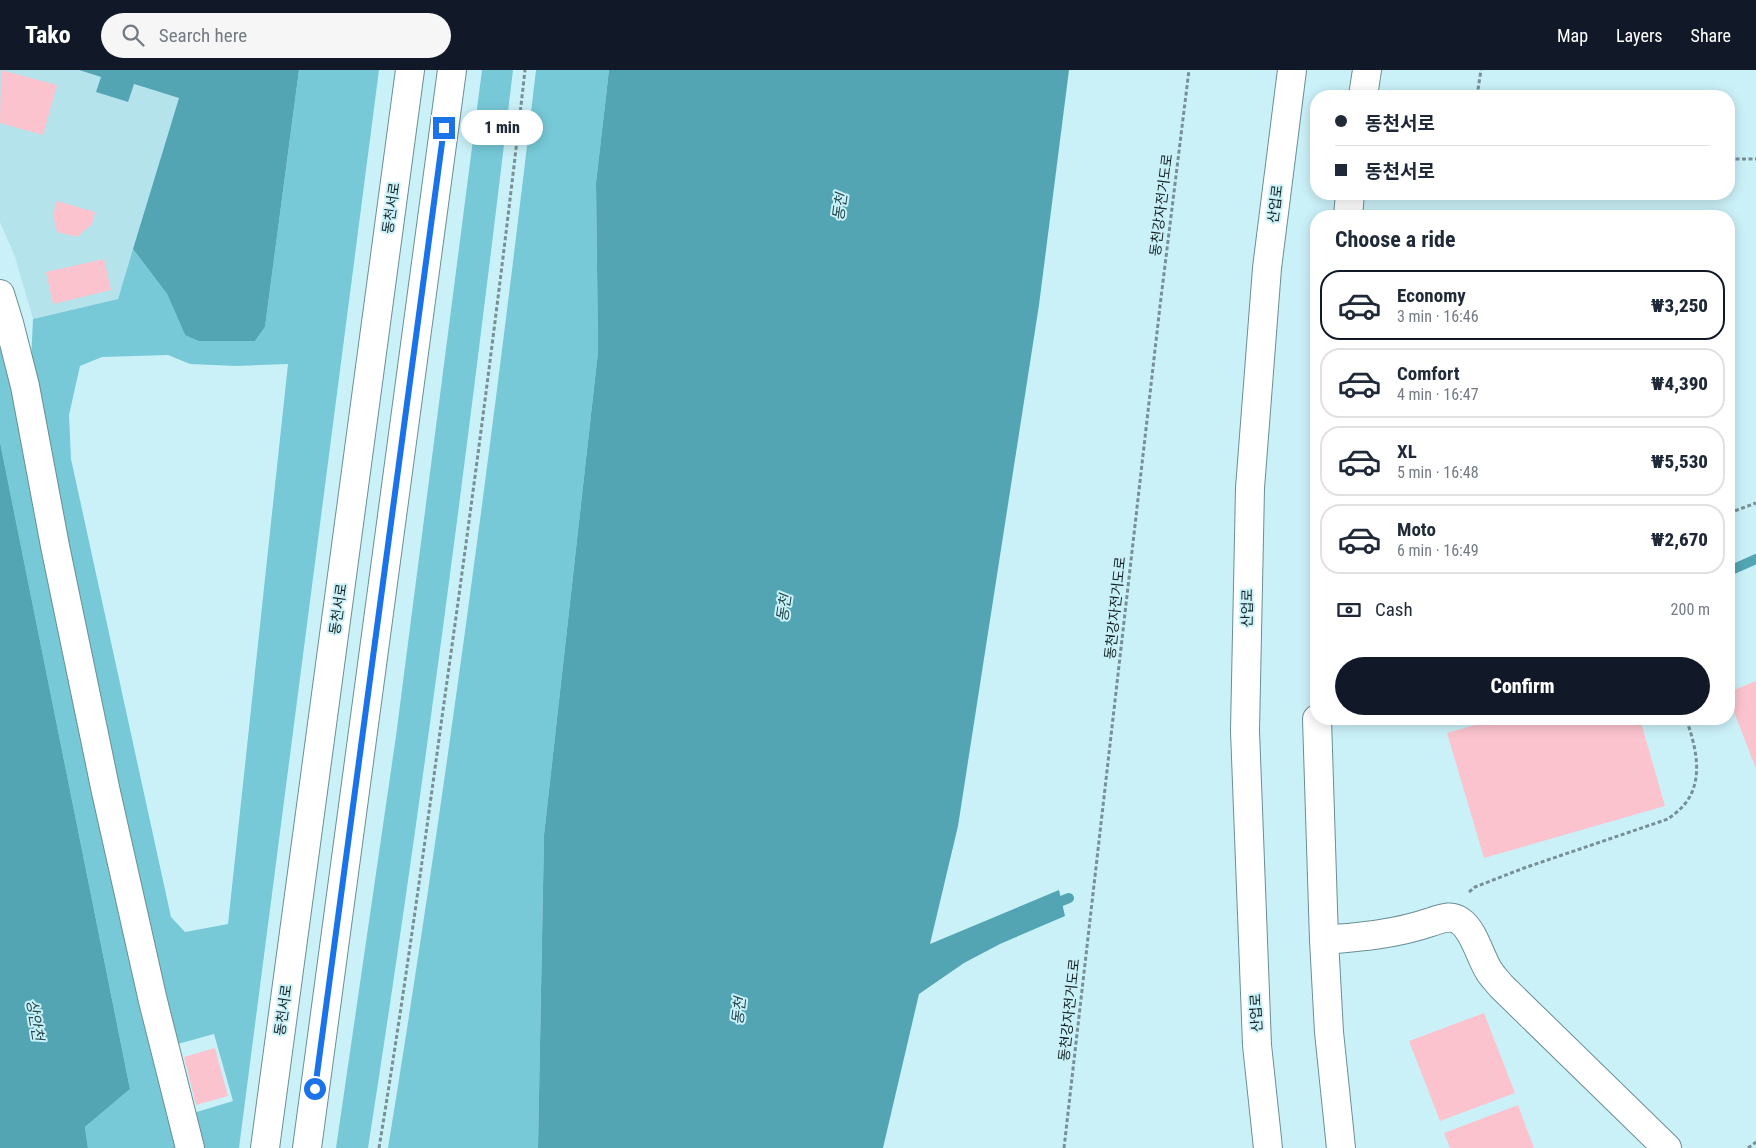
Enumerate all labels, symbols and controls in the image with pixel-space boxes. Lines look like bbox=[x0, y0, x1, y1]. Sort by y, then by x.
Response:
search box bbox=[101, 13, 451, 58]
text: Tako bbox=[25, 21, 71, 49]
icon: search bbox=[119, 21, 147, 49]
text: Search here bbox=[159, 24, 247, 47]
text: Map bbox=[1557, 25, 1588, 46]
text: Layers bbox=[1616, 25, 1663, 46]
text: Share bbox=[1691, 25, 1731, 46]
callout: 1 min bbox=[462, 110, 544, 146]
text: 동천서로 bbox=[1365, 112, 1435, 135]
route end bbox=[433, 117, 455, 139]
text: 1 min bbox=[484, 118, 520, 137]
street label: 동천강자전거도로 bbox=[1147, 153, 1175, 257]
text: 동천서로 bbox=[1365, 160, 1435, 183]
street label: 동천서로 bbox=[379, 181, 403, 235]
street label: 산업로 bbox=[1265, 184, 1285, 224]
water label: 동천 bbox=[829, 190, 851, 222]
text: Choose a ride bbox=[1335, 227, 1456, 252]
icon: car bbox=[1337, 283, 1382, 328]
text: Economy bbox=[1397, 284, 1466, 307]
text: ₩3,250 bbox=[1651, 294, 1708, 317]
text: 3 min · 16:46 bbox=[1397, 307, 1479, 326]
icon: car bbox=[1337, 361, 1382, 406]
text: Comfort bbox=[1397, 362, 1460, 385]
text: ₩4,390 bbox=[1651, 372, 1708, 395]
text: 4 min · 16:47 bbox=[1397, 385, 1479, 404]
icon: car bbox=[1337, 439, 1382, 484]
text: XL bbox=[1397, 440, 1417, 463]
text: ₩5,530 bbox=[1651, 450, 1708, 473]
text: 5 min · 16:48 bbox=[1397, 463, 1479, 482]
icon: car bbox=[1337, 517, 1382, 562]
text: Moto bbox=[1397, 518, 1436, 541]
text: ₩2,670 bbox=[1651, 528, 1708, 551]
text: 6 min · 16:49 bbox=[1397, 541, 1479, 560]
street label: 동천강자전거도로 bbox=[1102, 556, 1128, 660]
street label: 동천서로 bbox=[326, 582, 350, 636]
street label: 산업로 bbox=[1239, 588, 1255, 627]
water label: 동천 bbox=[773, 591, 795, 623]
icon: cash bbox=[1335, 596, 1363, 624]
text: Cash bbox=[1375, 598, 1413, 621]
text: 200 m bbox=[1671, 600, 1710, 619]
button: Confirm bbox=[1335, 657, 1710, 715]
street label: 동천강자전거도로 bbox=[1056, 958, 1082, 1062]
street label: 동천서로 bbox=[271, 983, 295, 1037]
street label: 산업로 bbox=[1247, 993, 1265, 1033]
water label: 동천 bbox=[729, 994, 750, 1026]
water label: 상안천 bbox=[23, 998, 47, 1044]
route start bbox=[304, 1078, 326, 1100]

